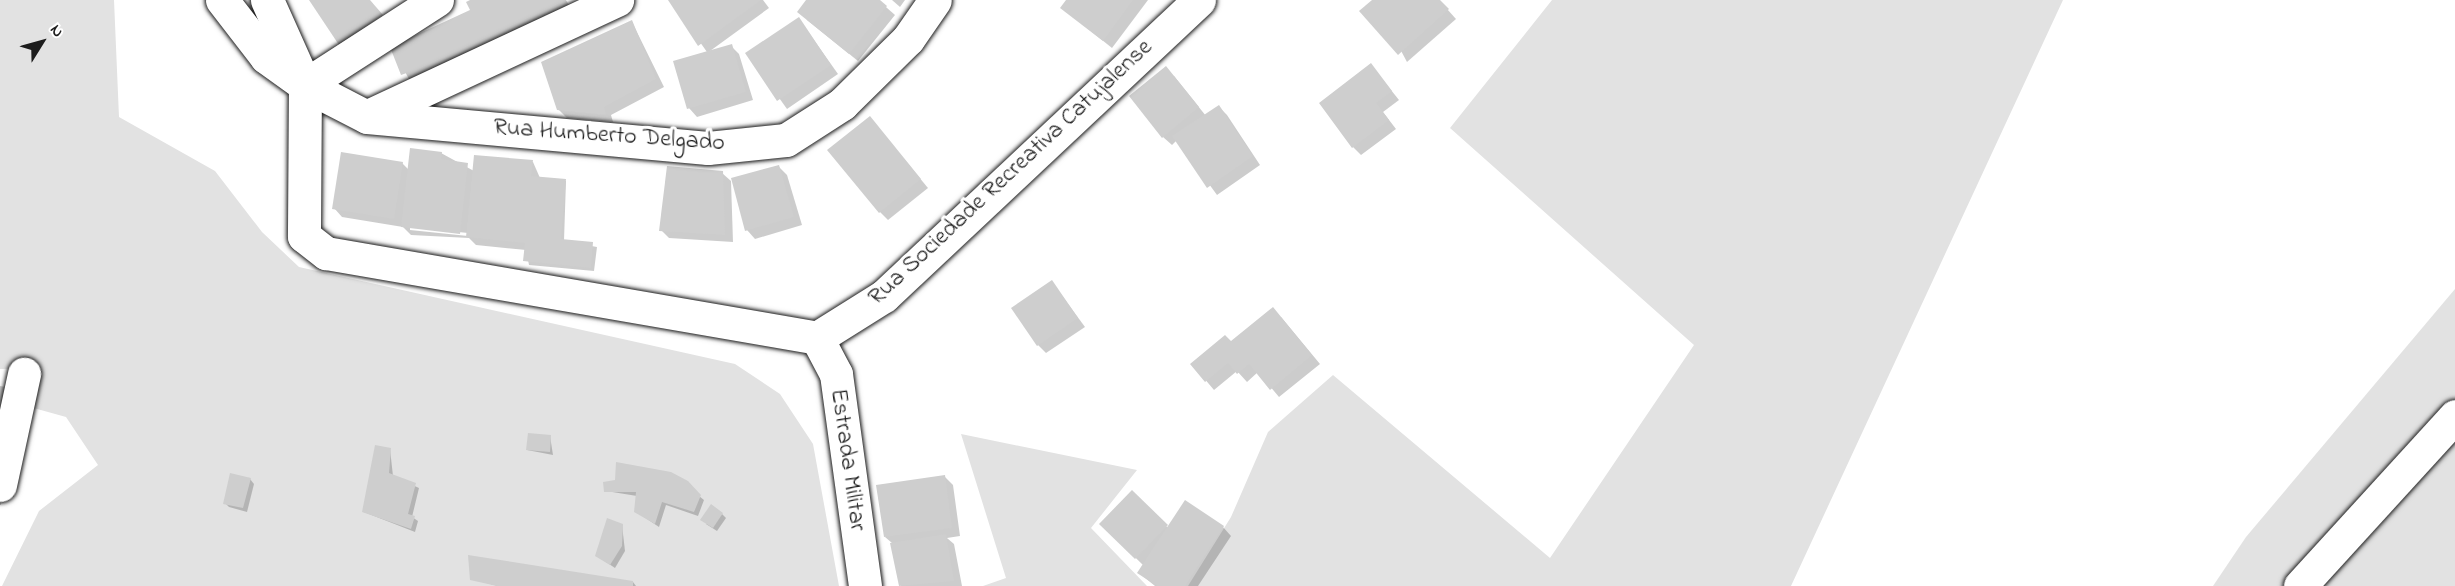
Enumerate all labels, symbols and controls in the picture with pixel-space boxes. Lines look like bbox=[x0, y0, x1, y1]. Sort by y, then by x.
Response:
north arrow bbox=[12, 12, 72, 72]
text: N bbox=[44, 20, 69, 43]
street label: Rua Sociedade Recreativa Catujalense bbox=[863, 34, 1159, 312]
street label: Rua Humberto Delgado bbox=[492, 114, 726, 158]
street label: Estrada Militar bbox=[823, 387, 871, 533]

